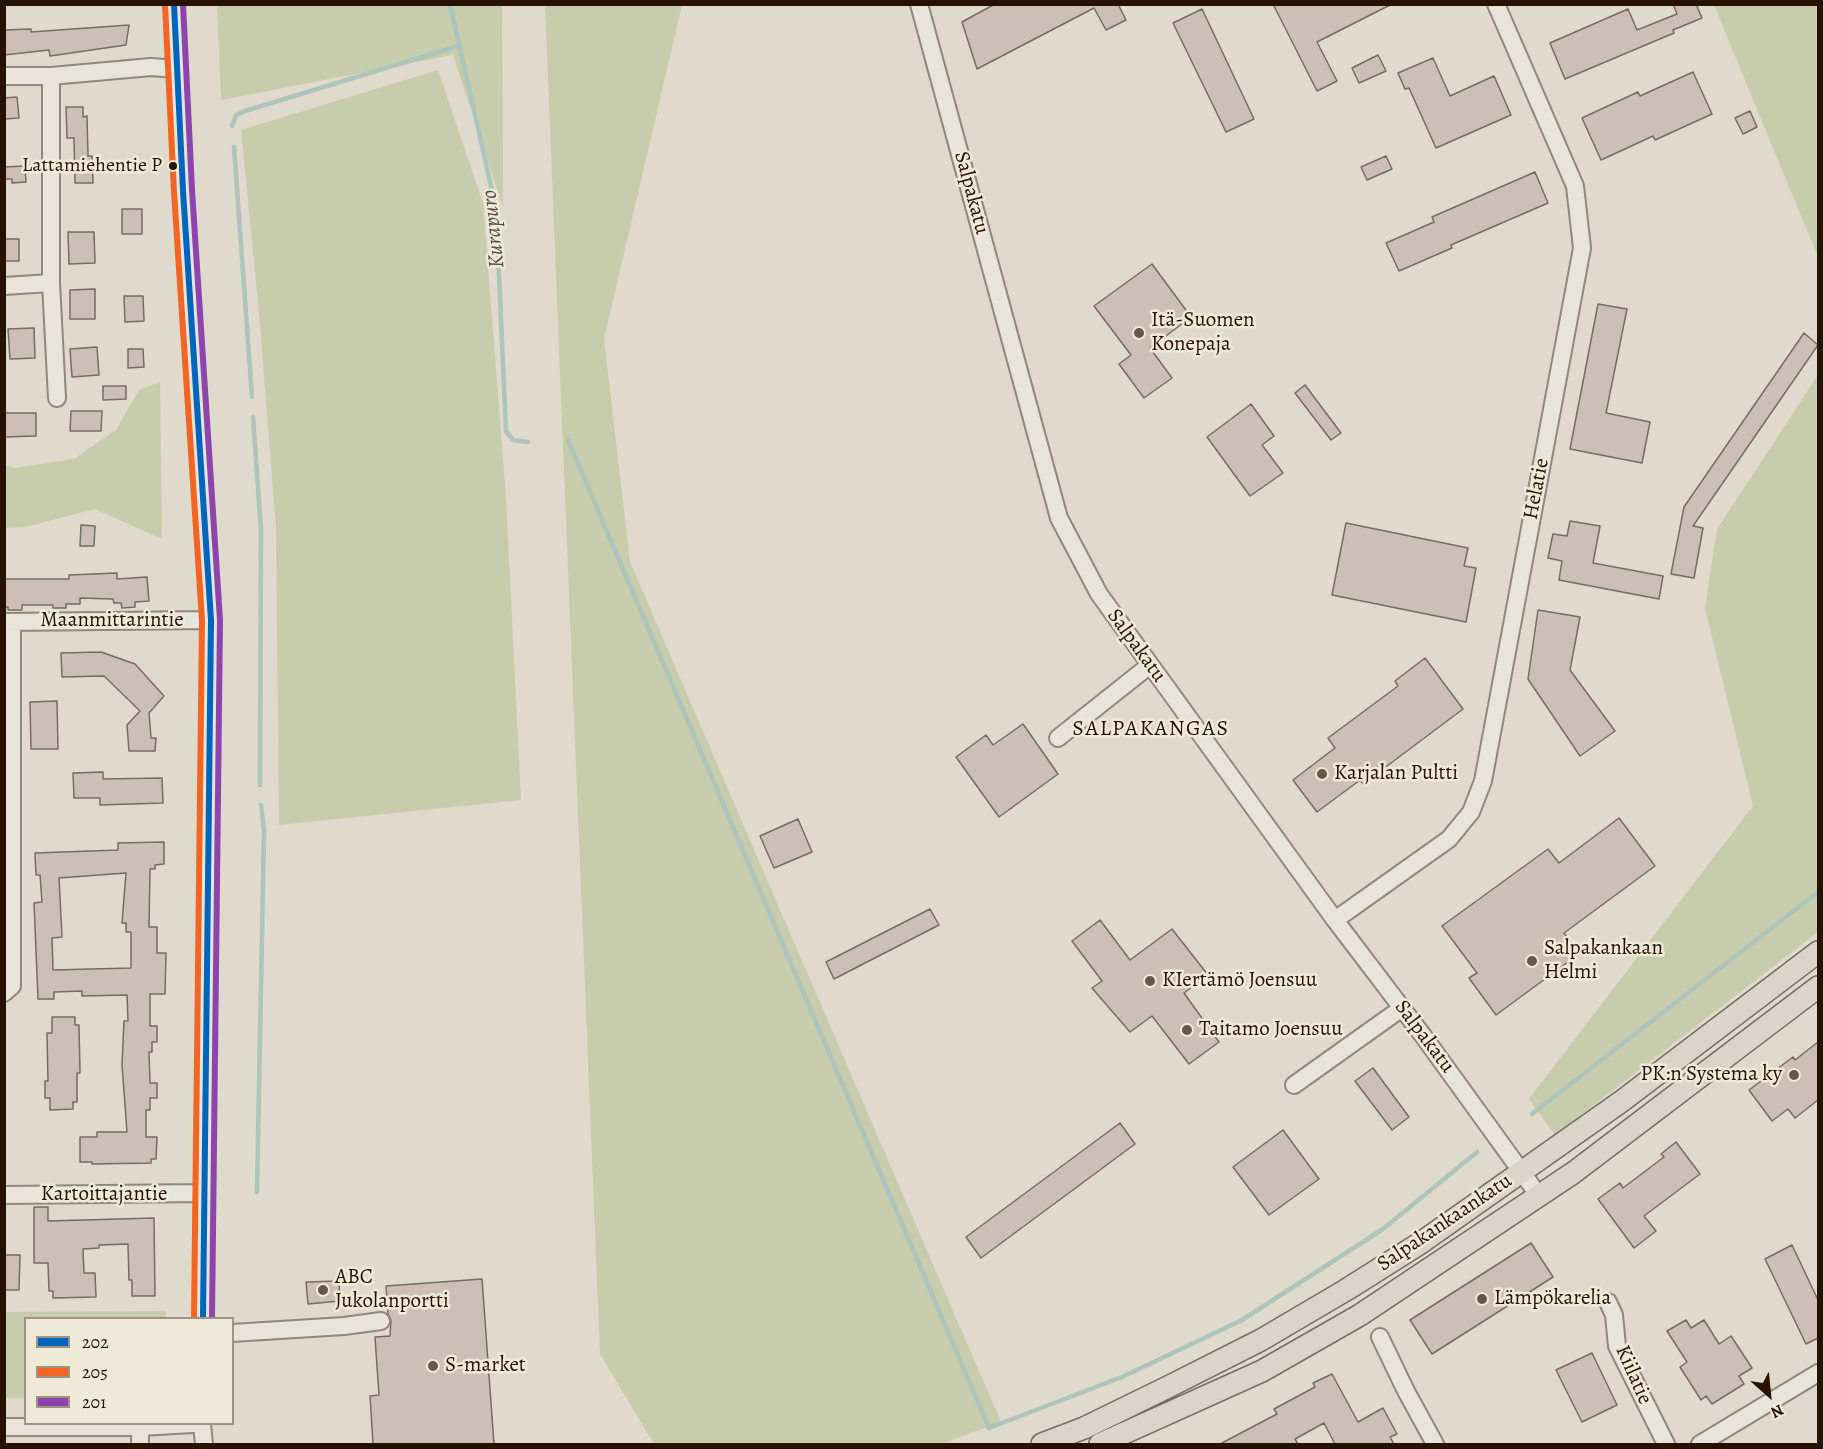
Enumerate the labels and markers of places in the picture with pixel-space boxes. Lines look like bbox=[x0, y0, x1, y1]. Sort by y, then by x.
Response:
place label: Lattamiehentie P bbox=[22, 154, 162, 178]
marker: Lattamiehentie P bbox=[167, 160, 179, 172]
place label: Itä-Suomen Konepaja bbox=[1151, 308, 1255, 358]
marker: Itä-Suomen Konepaja bbox=[1132, 326, 1146, 340]
place label: Karjalan Pultti bbox=[1334, 761, 1458, 787]
marker: Karjalan Pultti bbox=[1315, 767, 1329, 781]
place label: Salpakankaan Helmi bbox=[1544, 936, 1663, 986]
marker: Salpakankaan Helmi bbox=[1525, 954, 1539, 968]
place label: KIertämö Joensuu bbox=[1162, 968, 1317, 994]
marker: KIertämö Joensuu bbox=[1143, 974, 1157, 988]
place label: Taitamo Joensuu bbox=[1199, 1017, 1342, 1043]
marker: Taitamo Joensuu bbox=[1180, 1023, 1194, 1037]
place label: PK:n Systema ky bbox=[1641, 1062, 1782, 1088]
marker: PK:n Systema ky bbox=[1787, 1068, 1801, 1082]
place label: ABC Jukolanportti bbox=[335, 1265, 449, 1315]
marker: ABC Jukolanportti bbox=[316, 1283, 330, 1297]
place label: Lämpökarelia bbox=[1494, 1286, 1611, 1312]
marker: Lämpökarelia bbox=[1475, 1292, 1489, 1306]
place label: S-market bbox=[445, 1353, 526, 1379]
marker: S-market bbox=[426, 1359, 440, 1373]

